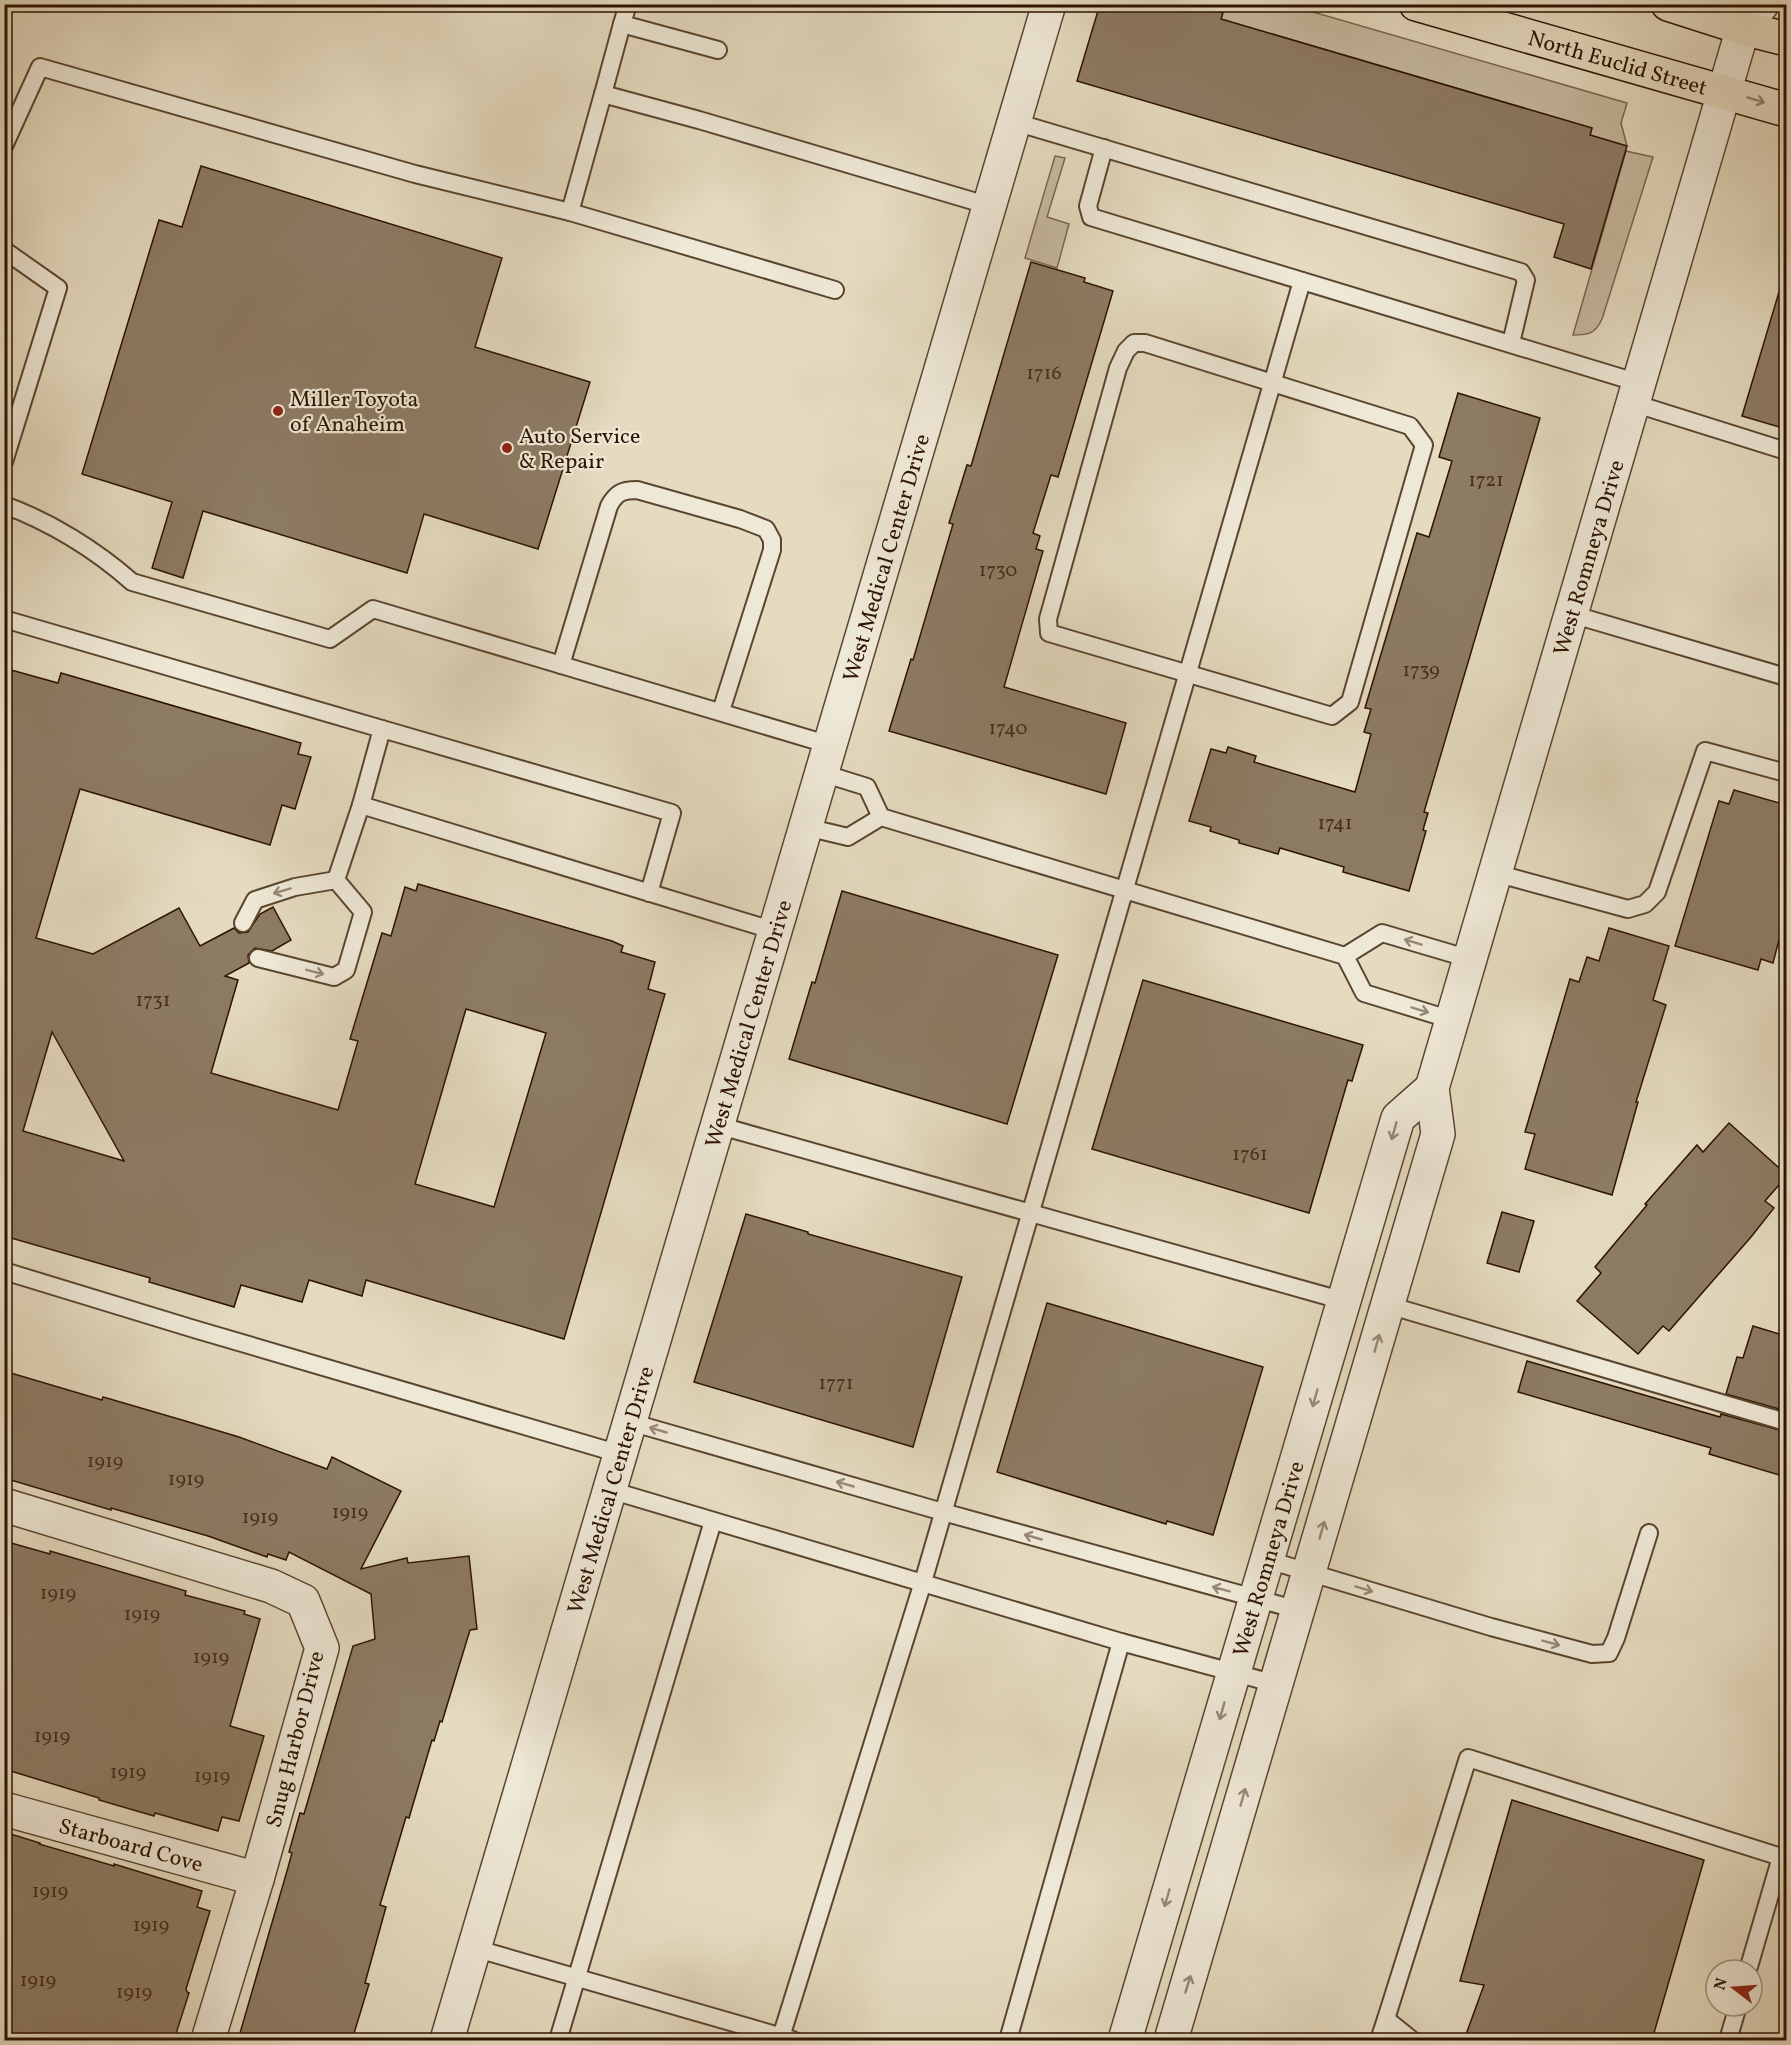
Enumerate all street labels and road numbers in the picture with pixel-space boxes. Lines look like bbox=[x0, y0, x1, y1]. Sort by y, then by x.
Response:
street label: North Euclid Street bbox=[1524, 24, 1711, 105]
street label: West Medical Center Drive bbox=[836, 431, 939, 686]
street label: West Romneya Drive bbox=[1547, 456, 1634, 660]
street label: West Medical Center Drive bbox=[699, 897, 801, 1152]
street label: West Medical Center Drive bbox=[561, 1363, 663, 1618]
street label: West Romneya Drive bbox=[1226, 1458, 1314, 1661]
street label: Snug Harbor Drive bbox=[259, 1648, 333, 1831]
street label: Starboard Cove bbox=[55, 1812, 206, 1881]

